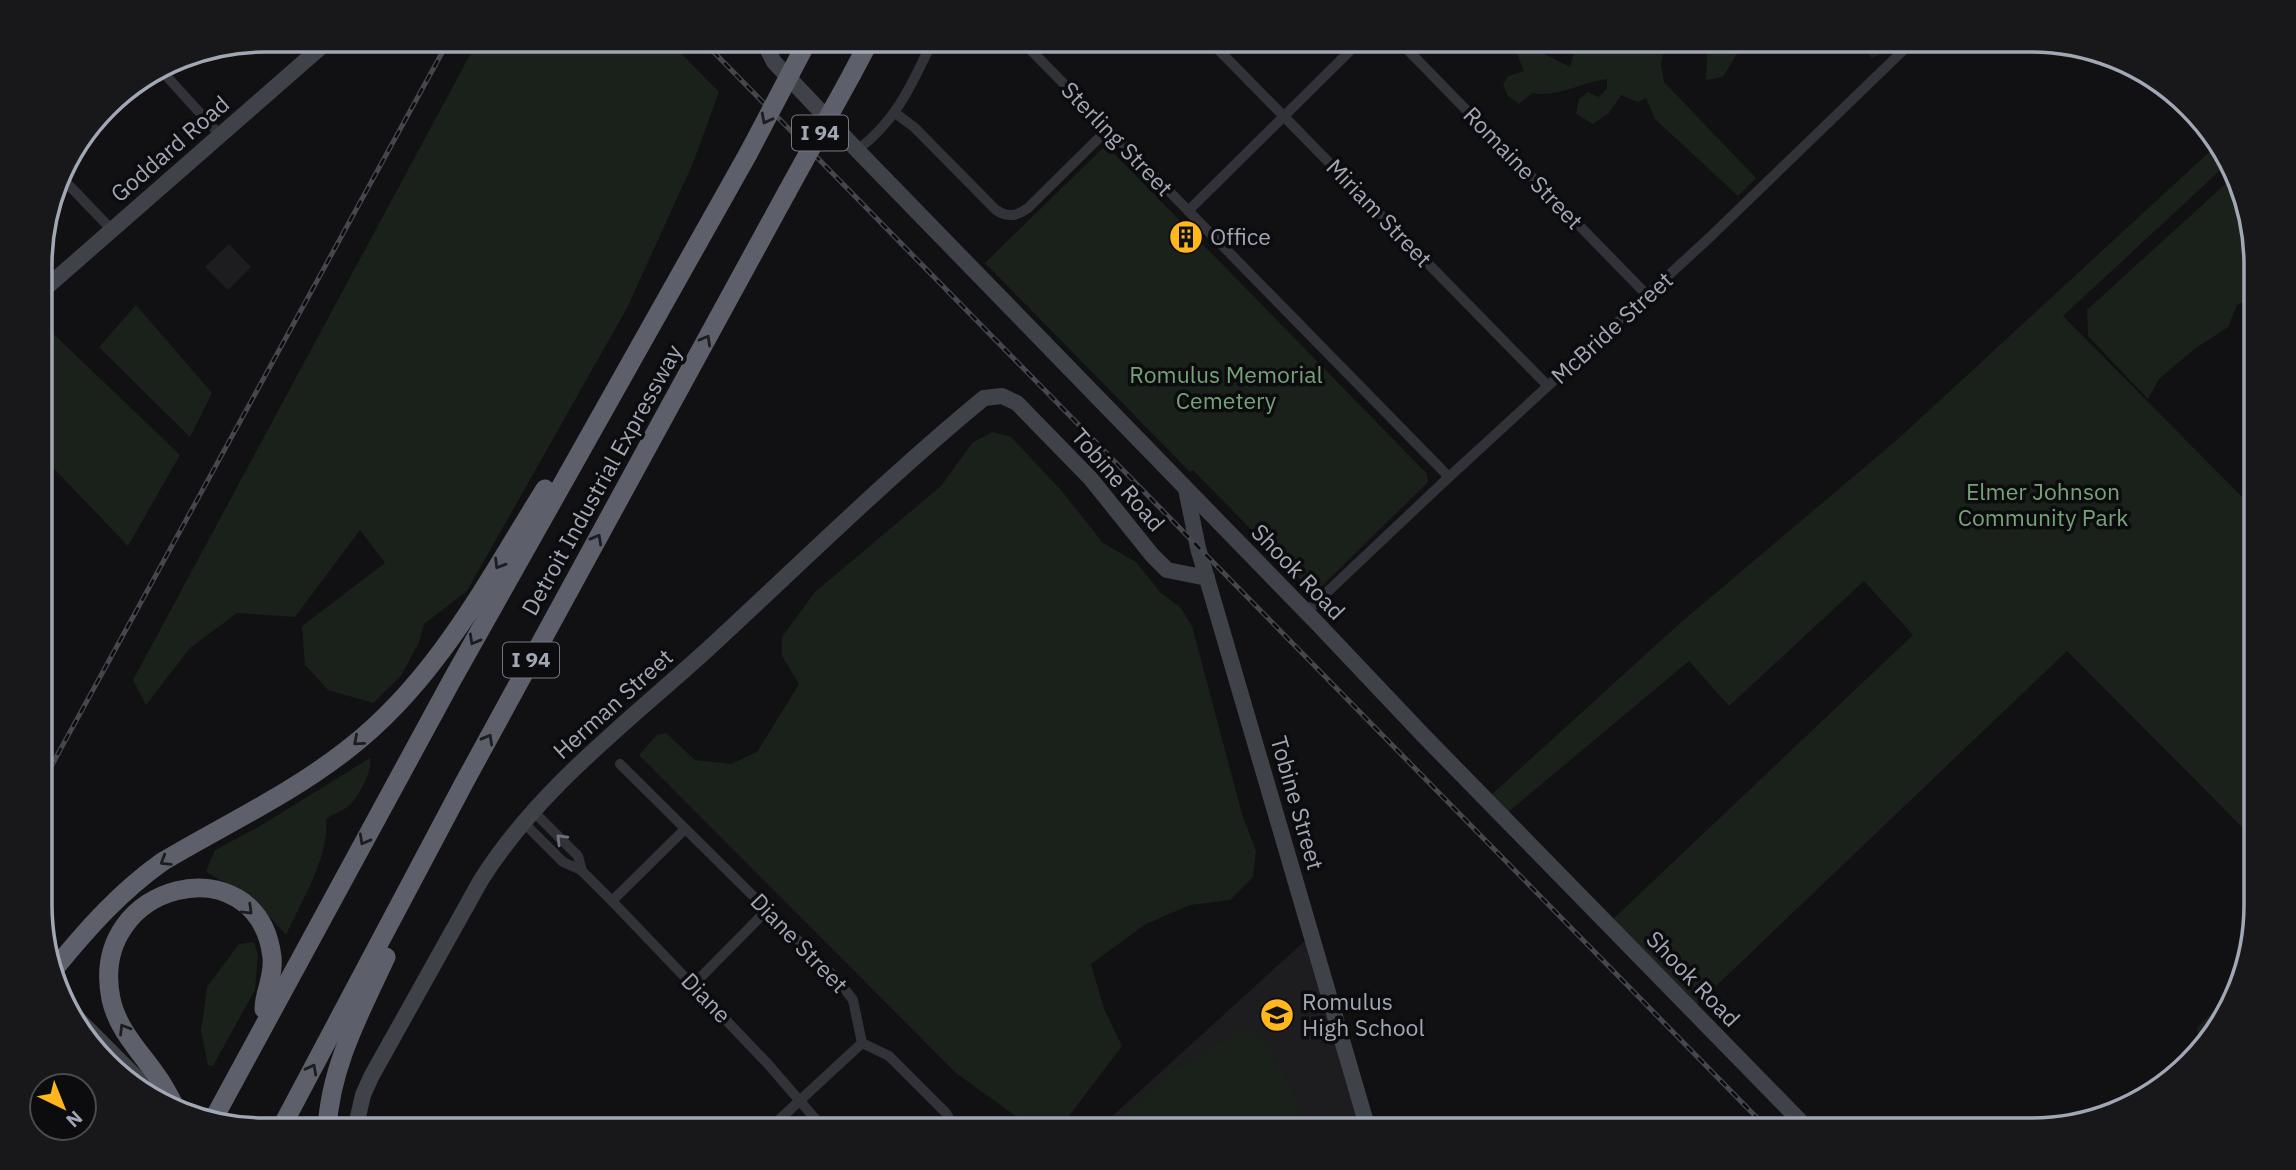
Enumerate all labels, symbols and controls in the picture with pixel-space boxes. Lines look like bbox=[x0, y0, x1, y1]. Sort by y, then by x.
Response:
street label: Sterling Street bbox=[1055, 75, 1180, 202]
street label: Goddard Road bbox=[104, 88, 235, 208]
street label: Romaine Street bbox=[1458, 99, 1590, 235]
one-way arrow bbox=[761, 111, 775, 124]
road number: I 94 bbox=[792, 116, 848, 150]
street label: Miriam Street bbox=[1320, 152, 1439, 273]
building icon: Office bbox=[1167, 218, 1205, 256]
place label: Office bbox=[1210, 221, 1271, 251]
street label: McBride Street bbox=[1544, 265, 1679, 390]
one-way arrow bbox=[698, 334, 711, 347]
street label: Detroit Industrial Expressway bbox=[514, 338, 688, 620]
park label: Romulus Memorial Cemetery bbox=[1129, 359, 1323, 415]
street label: Tobine Road bbox=[1066, 421, 1172, 537]
park label: Elmer Johnson Community Park bbox=[1958, 476, 2128, 532]
street label: Shook Road bbox=[1245, 517, 1352, 626]
one-way arrow bbox=[589, 534, 602, 546]
one-way arrow bbox=[494, 557, 507, 570]
one-way arrow bbox=[469, 633, 482, 646]
street label: Herman Street bbox=[546, 641, 679, 765]
road number: I 94 bbox=[503, 642, 559, 678]
street label: Tobine Street bbox=[1265, 732, 1331, 873]
one-way arrow bbox=[353, 733, 366, 745]
one-way arrow bbox=[480, 734, 493, 746]
one-way arrow bbox=[359, 832, 373, 845]
one-way arrow bbox=[556, 834, 569, 847]
one-way arrow bbox=[159, 852, 172, 865]
street label: Diane Street bbox=[745, 886, 855, 999]
one-way arrow bbox=[240, 901, 253, 914]
street label: Shook Road bbox=[1640, 924, 1747, 1033]
street label: Diane bbox=[675, 966, 738, 1029]
place label: Romulus High School bbox=[1302, 986, 1425, 1042]
school or university icon: Romulus High School bbox=[1258, 996, 1296, 1034]
one-way arrow bbox=[120, 1024, 133, 1037]
one-way arrow bbox=[304, 1064, 317, 1077]
north arrow bbox=[28, 1072, 98, 1142]
text: N bbox=[61, 1106, 88, 1133]

